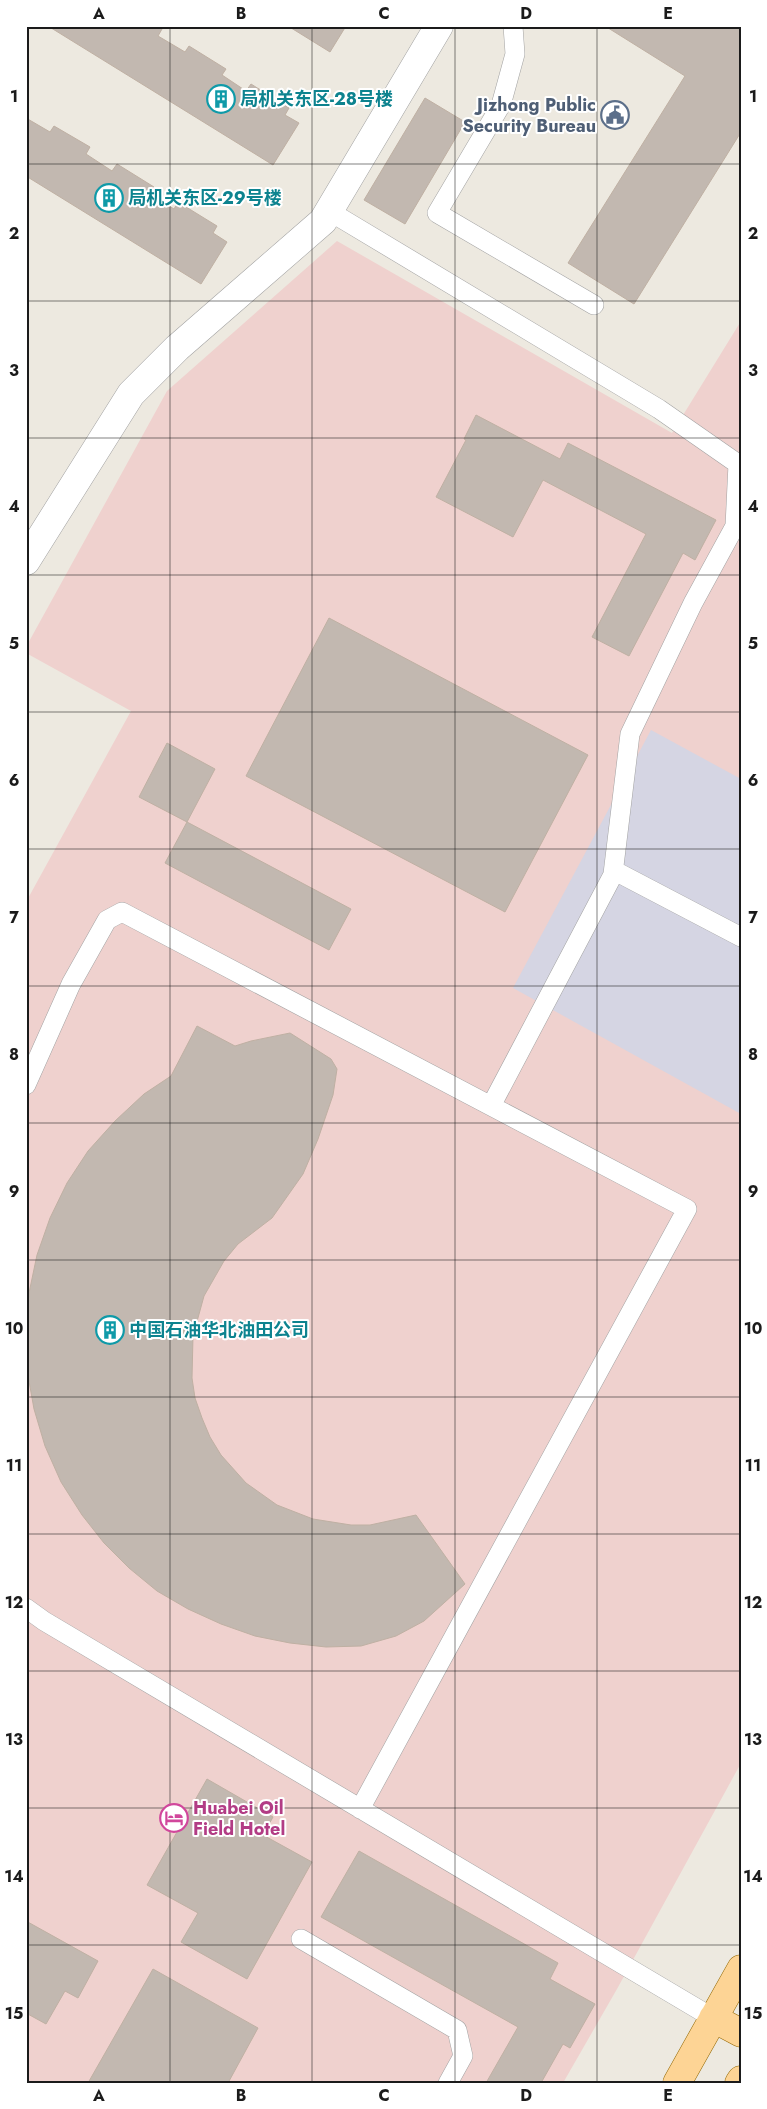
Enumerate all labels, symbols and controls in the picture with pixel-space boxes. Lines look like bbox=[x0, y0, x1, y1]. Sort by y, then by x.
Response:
text: A bbox=[92, 2, 105, 25]
text: B bbox=[236, 2, 246, 25]
text: C bbox=[378, 2, 390, 25]
text: D bbox=[520, 2, 532, 25]
text: E bbox=[663, 2, 673, 25]
building icon: 局机关东区-28号楼 bbox=[206, 84, 236, 114]
text: 1 bbox=[10, 85, 18, 108]
text: 1 bbox=[749, 85, 757, 108]
place label: 局机关东区-28号楼 bbox=[240, 86, 393, 112]
place label: Jizhong Public Security Bureau bbox=[463, 92, 596, 139]
public building icon: Jizhong Public Security Bureau bbox=[600, 100, 630, 130]
building icon: 局机关东区-29号楼 bbox=[94, 183, 124, 213]
place label: 局机关东区-29号楼 bbox=[128, 185, 282, 211]
text: 2 bbox=[9, 222, 19, 245]
text: 2 bbox=[748, 222, 758, 245]
text: 3 bbox=[9, 359, 19, 382]
text: 3 bbox=[748, 359, 758, 382]
text: 4 bbox=[8, 495, 20, 518]
text: 4 bbox=[747, 495, 759, 518]
text: 5 bbox=[9, 632, 19, 655]
text: 5 bbox=[748, 632, 758, 655]
text: 6 bbox=[9, 769, 19, 792]
text: 6 bbox=[748, 769, 758, 792]
text: 7 bbox=[9, 906, 19, 929]
text: 7 bbox=[748, 906, 758, 929]
text: 8 bbox=[9, 1043, 19, 1066]
text: 8 bbox=[748, 1043, 758, 1066]
text: 9 bbox=[9, 1180, 19, 1203]
text: 9 bbox=[748, 1180, 758, 1203]
building icon: 中国石油华北油田公司 bbox=[95, 1315, 125, 1345]
text: 10 bbox=[5, 1317, 23, 1340]
place label: 中国石油华北油田公司 bbox=[129, 1317, 309, 1343]
text: 10 bbox=[744, 1317, 762, 1340]
text: 11 bbox=[6, 1454, 22, 1477]
text: 11 bbox=[745, 1454, 761, 1477]
text: 12 bbox=[5, 1591, 23, 1614]
text: 12 bbox=[744, 1591, 762, 1614]
text: 13 bbox=[5, 1728, 23, 1751]
text: 13 bbox=[744, 1728, 762, 1751]
place label: Huabei Oil Field Hotel bbox=[193, 1795, 285, 1842]
hotel icon: Huabei Oil Field Hotel bbox=[159, 1803, 189, 1833]
text: 14 bbox=[4, 1865, 24, 1888]
text: 14 bbox=[743, 1865, 763, 1888]
text: 15 bbox=[5, 2002, 23, 2025]
text: 15 bbox=[744, 2002, 762, 2025]
text: A bbox=[92, 2084, 105, 2107]
text: B bbox=[236, 2084, 246, 2107]
text: C bbox=[378, 2084, 390, 2107]
text: D bbox=[520, 2084, 532, 2107]
text: E bbox=[663, 2084, 673, 2107]

